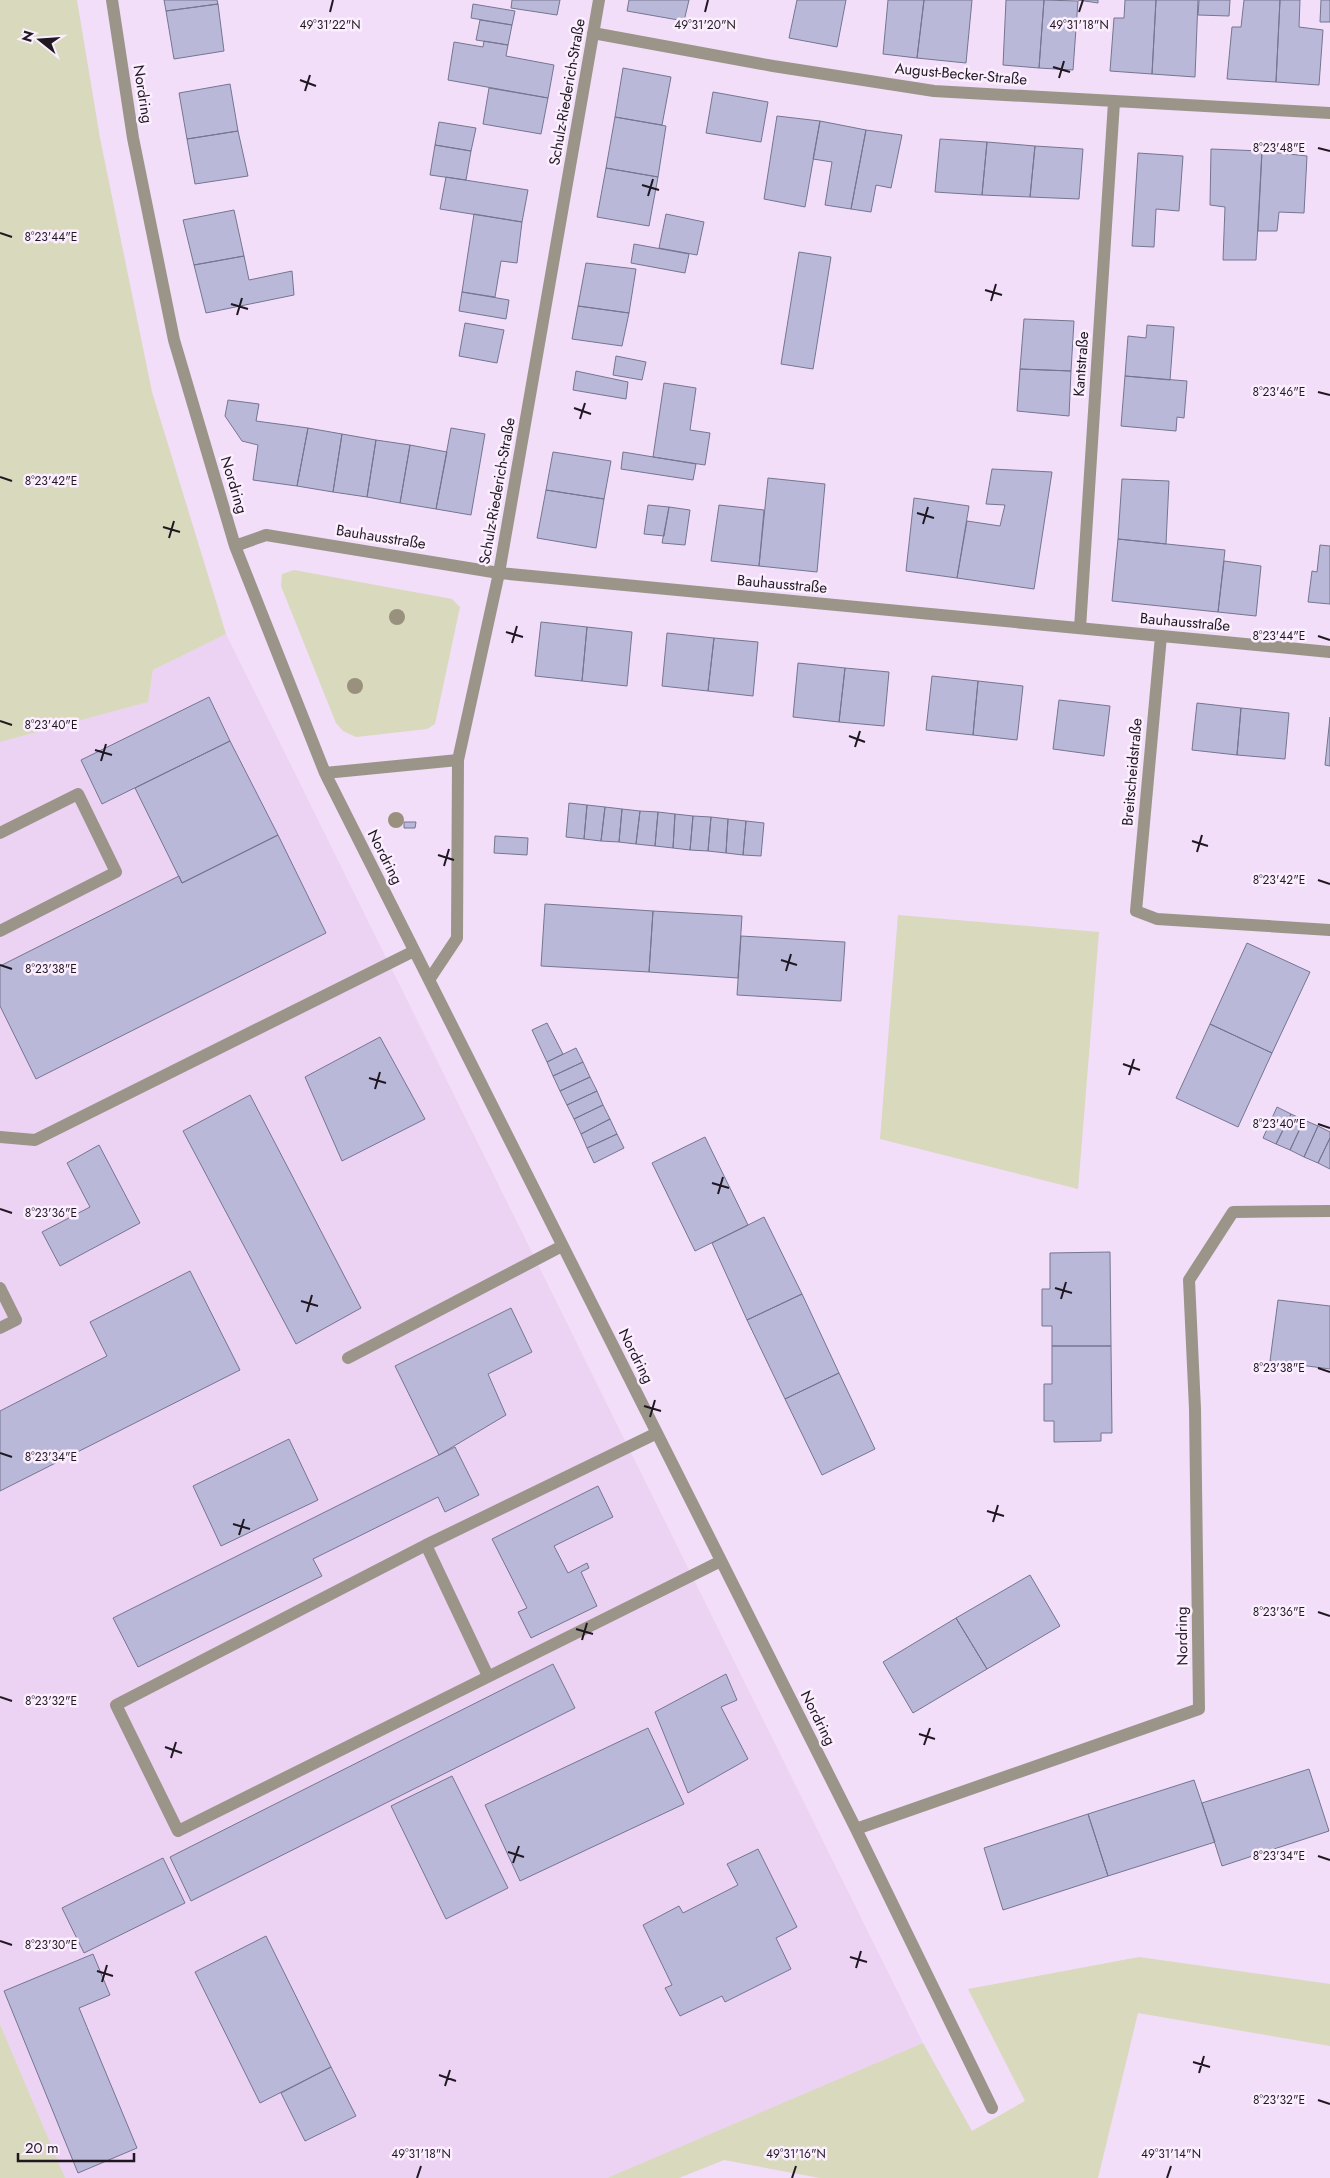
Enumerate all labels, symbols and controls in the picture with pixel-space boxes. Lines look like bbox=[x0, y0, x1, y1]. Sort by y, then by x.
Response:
north arrow bbox=[15, 15, 65, 65]
text: 49°31'22"N bbox=[299, 16, 361, 34]
text: 49°31'20"N bbox=[674, 16, 736, 34]
text: 49°31'18"N bbox=[1049, 16, 1109, 34]
street label: Schulz-Riederich-Straße bbox=[543, 17, 591, 167]
text: N bbox=[16, 28, 39, 44]
street label: August-Becker-Straße bbox=[894, 57, 1028, 91]
street label: Nordring bbox=[128, 63, 158, 125]
text: 8°23'48"E bbox=[1253, 139, 1305, 157]
text: 8°23'44"E bbox=[25, 228, 77, 246]
street label: Kantstraße bbox=[1068, 330, 1094, 397]
text: 8°23'46"E bbox=[1253, 383, 1305, 401]
street label: Schulz-Riederich-Straße bbox=[473, 416, 521, 566]
street label: Nordring bbox=[215, 454, 253, 516]
text: 8°23'42"E bbox=[25, 472, 77, 490]
street label: Bauhausstraße bbox=[334, 519, 428, 555]
street label: Bauhausstraße bbox=[736, 569, 828, 599]
street label: Bauhausstraße bbox=[1139, 607, 1231, 637]
text: 8°23'44"E bbox=[1253, 627, 1305, 645]
text: 8°23'40"E bbox=[24, 716, 78, 734]
street label: Breitscheidstraße bbox=[1116, 717, 1148, 827]
street label: Nordring bbox=[362, 826, 408, 888]
text: 8°23'42"E bbox=[1253, 871, 1305, 889]
text: 8°23'38"E bbox=[25, 960, 77, 978]
text: 8°23'40"E bbox=[1252, 1115, 1306, 1133]
text: 8°23'36"E bbox=[25, 1204, 77, 1222]
street label: Nordring bbox=[613, 1325, 659, 1387]
text: 8°23'38"E bbox=[1253, 1359, 1305, 1377]
text: 8°23'34"E bbox=[25, 1448, 77, 1466]
text: 8°23'36"E bbox=[1253, 1603, 1305, 1621]
street label: Nordring bbox=[1170, 1606, 1194, 1666]
street label: Nordring bbox=[795, 1687, 841, 1749]
text: 8°23'32"E bbox=[25, 1692, 77, 1710]
text: 8°23'34"E bbox=[1253, 1847, 1305, 1865]
text: 8°23'30"E bbox=[25, 1936, 77, 1954]
text: 8°23'32"E bbox=[1253, 2091, 1305, 2109]
scale bar bbox=[18, 2130, 134, 2162]
text: 20 m bbox=[25, 2137, 59, 2159]
text: 49°31'18"N bbox=[391, 2145, 451, 2163]
text: 49°31'16"N bbox=[766, 2145, 826, 2163]
text: 49°31'14"N bbox=[1141, 2145, 1201, 2163]

